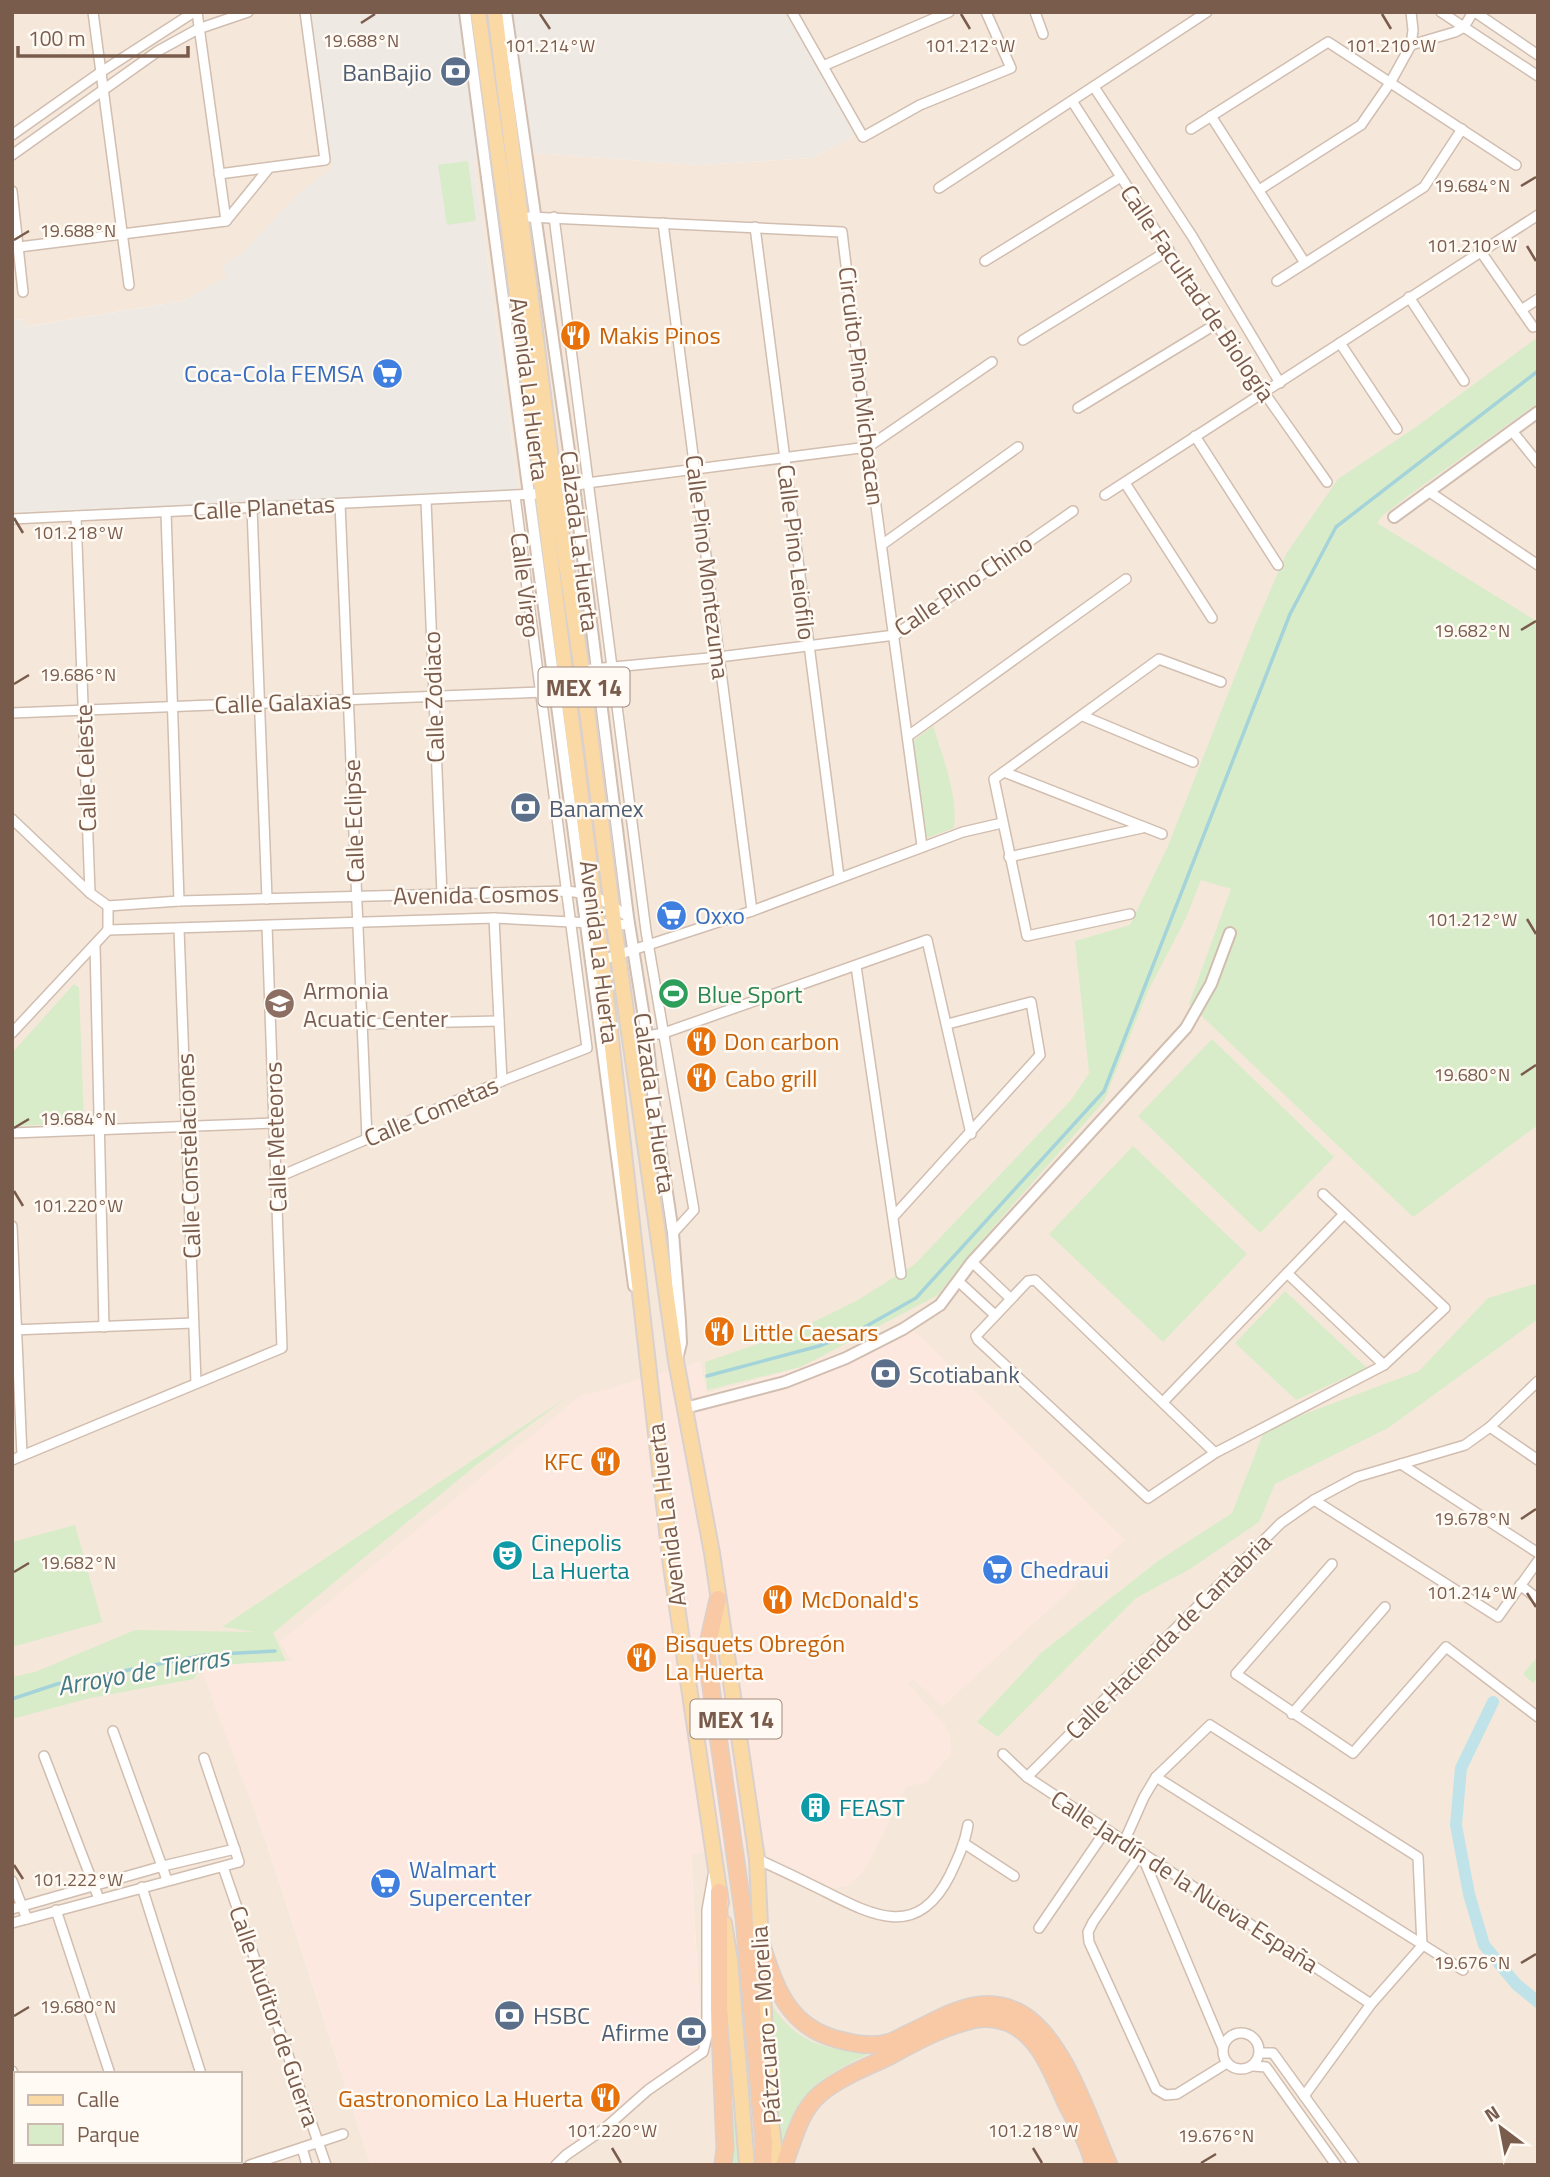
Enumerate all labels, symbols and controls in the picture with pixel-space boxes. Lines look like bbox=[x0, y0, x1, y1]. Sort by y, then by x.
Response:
scale bar bbox=[18, 14, 187, 58]
text: 100 m bbox=[28, 22, 85, 54]
text: 19.688°N bbox=[323, 27, 399, 54]
text: 101.214°W bbox=[505, 32, 595, 59]
text: 101.212°W bbox=[925, 32, 1015, 59]
text: 101.210°W bbox=[1346, 32, 1436, 59]
place label: BanBajio bbox=[342, 54, 432, 90]
bank icon: BanBajio bbox=[438, 55, 472, 89]
text: 19.684°N bbox=[1434, 172, 1510, 199]
street label: Calle Facultad de Biología bbox=[1112, 177, 1284, 409]
text: 19.688°N bbox=[40, 217, 116, 244]
text: 101.210°W bbox=[1427, 232, 1517, 259]
street label: Circuito Pino Michoacan bbox=[829, 265, 895, 507]
street label: Avenida La Huerta bbox=[501, 295, 559, 483]
place label: Makis Pinos bbox=[599, 317, 721, 353]
restaurant icon: Makis Pinos bbox=[559, 318, 593, 352]
place label: Coca-Cola FEMSA bbox=[184, 355, 364, 391]
supermarket icon: Coca-Cola FEMSA bbox=[370, 356, 404, 390]
street label: Calzada La Huerta bbox=[551, 448, 609, 634]
street label: Calle Pino Montezuma bbox=[676, 453, 740, 681]
street label: Calle Pino Leiofilo bbox=[768, 462, 826, 642]
street label: Calle Planetas bbox=[192, 485, 336, 529]
text: 101.218°W bbox=[33, 519, 123, 546]
street label: Calle Pino Chino bbox=[886, 525, 1040, 645]
street label: Calle Virgo bbox=[502, 530, 550, 640]
text: 19.682°N bbox=[1434, 617, 1510, 644]
street label: Calle Zodiaco bbox=[413, 630, 453, 764]
text: 19.686°N bbox=[40, 661, 116, 688]
road number: MEX 14 bbox=[538, 667, 630, 706]
street label: Calle Galaxias bbox=[214, 682, 352, 722]
street label: Calle Celeste bbox=[65, 703, 105, 833]
street label: Calle Eclipse bbox=[333, 758, 373, 884]
place label: Banamex bbox=[549, 790, 644, 826]
bank icon: Banamex bbox=[509, 791, 543, 825]
street label: Avenida La Huerta bbox=[571, 858, 629, 1046]
street label: Avenida Cosmos bbox=[393, 875, 559, 913]
place label: Oxxo bbox=[695, 897, 745, 933]
supermarket icon: Oxxo bbox=[655, 898, 689, 932]
text: 101.212°W bbox=[1427, 906, 1517, 933]
place label: Armonia Acuatic Center bbox=[303, 972, 448, 1036]
place label: Blue Sport bbox=[697, 976, 803, 1012]
sports icon: Blue Sport bbox=[657, 977, 691, 1011]
school or university icon: Armonia Acuatic Center bbox=[263, 987, 297, 1021]
street label: Calzada La Huerta bbox=[624, 1010, 686, 1196]
place label: Don carbon bbox=[724, 1023, 839, 1059]
restaurant icon: Don carbon bbox=[684, 1024, 718, 1058]
street label: Calle Constelaciones bbox=[166, 1053, 210, 1259]
place label: Cabo grill bbox=[725, 1060, 818, 1096]
street label: Calle Meteoros bbox=[254, 1061, 296, 1213]
restaurant icon: Cabo grill bbox=[685, 1061, 719, 1095]
text: 19.680°N bbox=[1434, 1061, 1510, 1088]
street label: Calle Cometas bbox=[358, 1067, 504, 1155]
text: 19.684°N bbox=[40, 1105, 116, 1132]
text: 101.220°W bbox=[33, 1192, 123, 1219]
place label: Little Caesars bbox=[742, 1314, 878, 1350]
restaurant icon: Little Caesars bbox=[702, 1315, 736, 1349]
place label: Scotiabank bbox=[909, 1356, 1020, 1392]
bank icon: Scotiabank bbox=[869, 1357, 903, 1391]
street label: Avenida La Huerta bbox=[637, 1421, 695, 1609]
place label: KFC bbox=[544, 1443, 583, 1479]
restaurant icon: KFC bbox=[589, 1444, 623, 1478]
text: 19.678°N bbox=[1434, 1505, 1510, 1532]
place label: Cinepolis La Huerta bbox=[531, 1524, 630, 1588]
street label: Calle Hacienda de Cantabria bbox=[1057, 1525, 1279, 1747]
theatre icon: Cinepolis La Huerta bbox=[491, 1539, 525, 1573]
text: 19.682°N bbox=[40, 1549, 116, 1576]
place label: Chedraui bbox=[1020, 1551, 1109, 1587]
supermarket icon: Chedraui bbox=[980, 1552, 1014, 1586]
text: 101.214°W bbox=[1427, 1579, 1517, 1606]
place label: McDonald's bbox=[801, 1581, 919, 1617]
restaurant icon: McDonald's bbox=[761, 1582, 795, 1616]
place label: Bisquets Obregón La Huerta bbox=[665, 1625, 845, 1689]
water label: Arroyo de Tierras bbox=[54, 1636, 234, 1705]
restaurant icon: Bisquets Obregón La Huerta bbox=[625, 1640, 659, 1674]
road number: MEX 14 bbox=[690, 1700, 782, 1738]
street label: Calle Jardín de la Nueva España bbox=[1044, 1781, 1326, 1981]
place label: FEAST bbox=[839, 1789, 905, 1825]
building icon: FEAST bbox=[799, 1790, 833, 1824]
place label: Walmart Supercenter bbox=[409, 1851, 532, 1915]
text: 101.222°W bbox=[33, 1866, 123, 1893]
supermarket icon: Walmart Supercenter bbox=[369, 1866, 403, 1900]
street label: Calle Auditor de Guerra bbox=[220, 1901, 330, 2131]
street label: Pátzcuaro - Morelia bbox=[740, 1925, 790, 2125]
text: 19.676°N bbox=[1434, 1949, 1510, 1976]
text: 19.680°N bbox=[40, 1993, 116, 2020]
place label: HSBC bbox=[533, 1997, 590, 2033]
bank icon: HSBC bbox=[493, 1998, 527, 2032]
place label: Afirme bbox=[601, 2014, 669, 2050]
bank icon: Afirme bbox=[675, 2015, 709, 2049]
legend bbox=[14, 2072, 242, 2163]
place label: Gastronomico La Huerta bbox=[338, 2080, 583, 2116]
restaurant icon: Gastronomico La Huerta bbox=[589, 2081, 623, 2115]
text: Calle bbox=[77, 2083, 119, 2115]
north arrow bbox=[1466, 2093, 1536, 2163]
text: N bbox=[1478, 2097, 1505, 2129]
text: 101.220°W bbox=[567, 2117, 657, 2144]
text: 101.218°W bbox=[988, 2117, 1078, 2144]
text: Parque bbox=[77, 2118, 140, 2150]
text: 19.676°N bbox=[1178, 2122, 1254, 2149]

